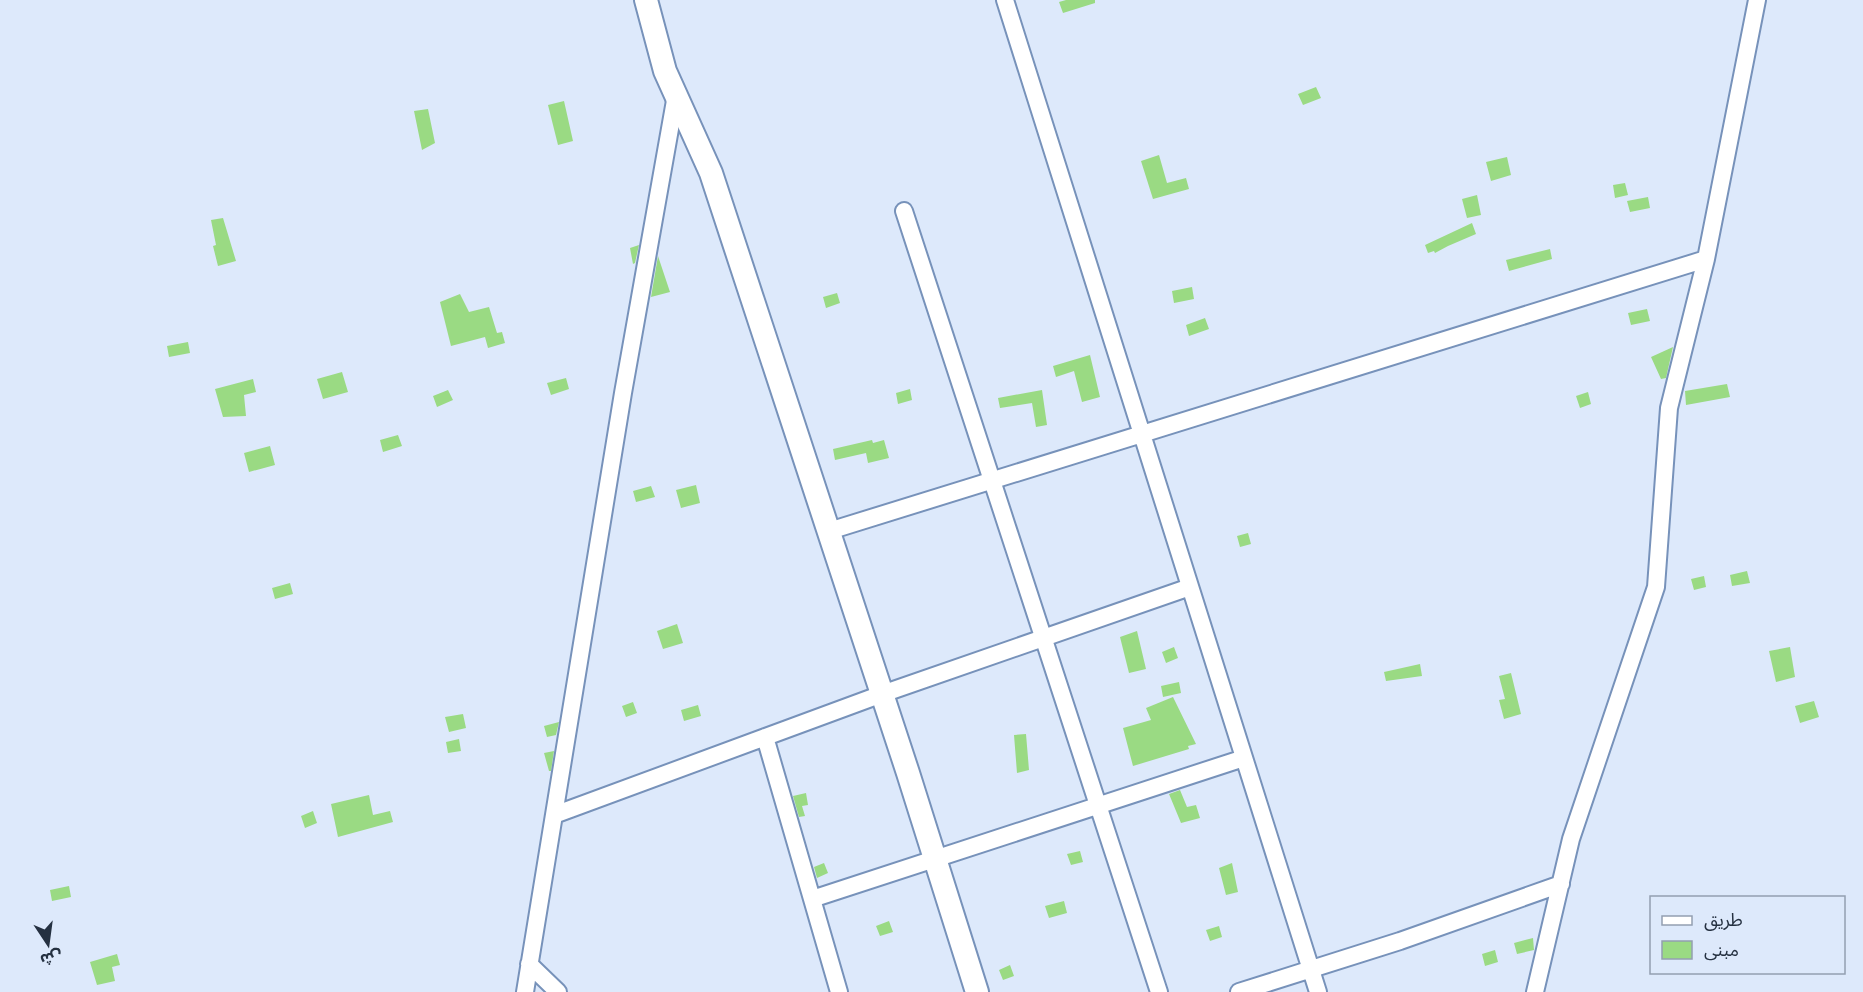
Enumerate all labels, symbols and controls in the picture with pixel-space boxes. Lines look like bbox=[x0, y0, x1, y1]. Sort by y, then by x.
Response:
legend bbox=[1650, 896, 1845, 974]
text: طريق bbox=[1704, 908, 1743, 931]
north arrow bbox=[18, 914, 78, 974]
text: مبنى bbox=[1704, 938, 1739, 961]
text: ش bbox=[38, 946, 64, 971]

